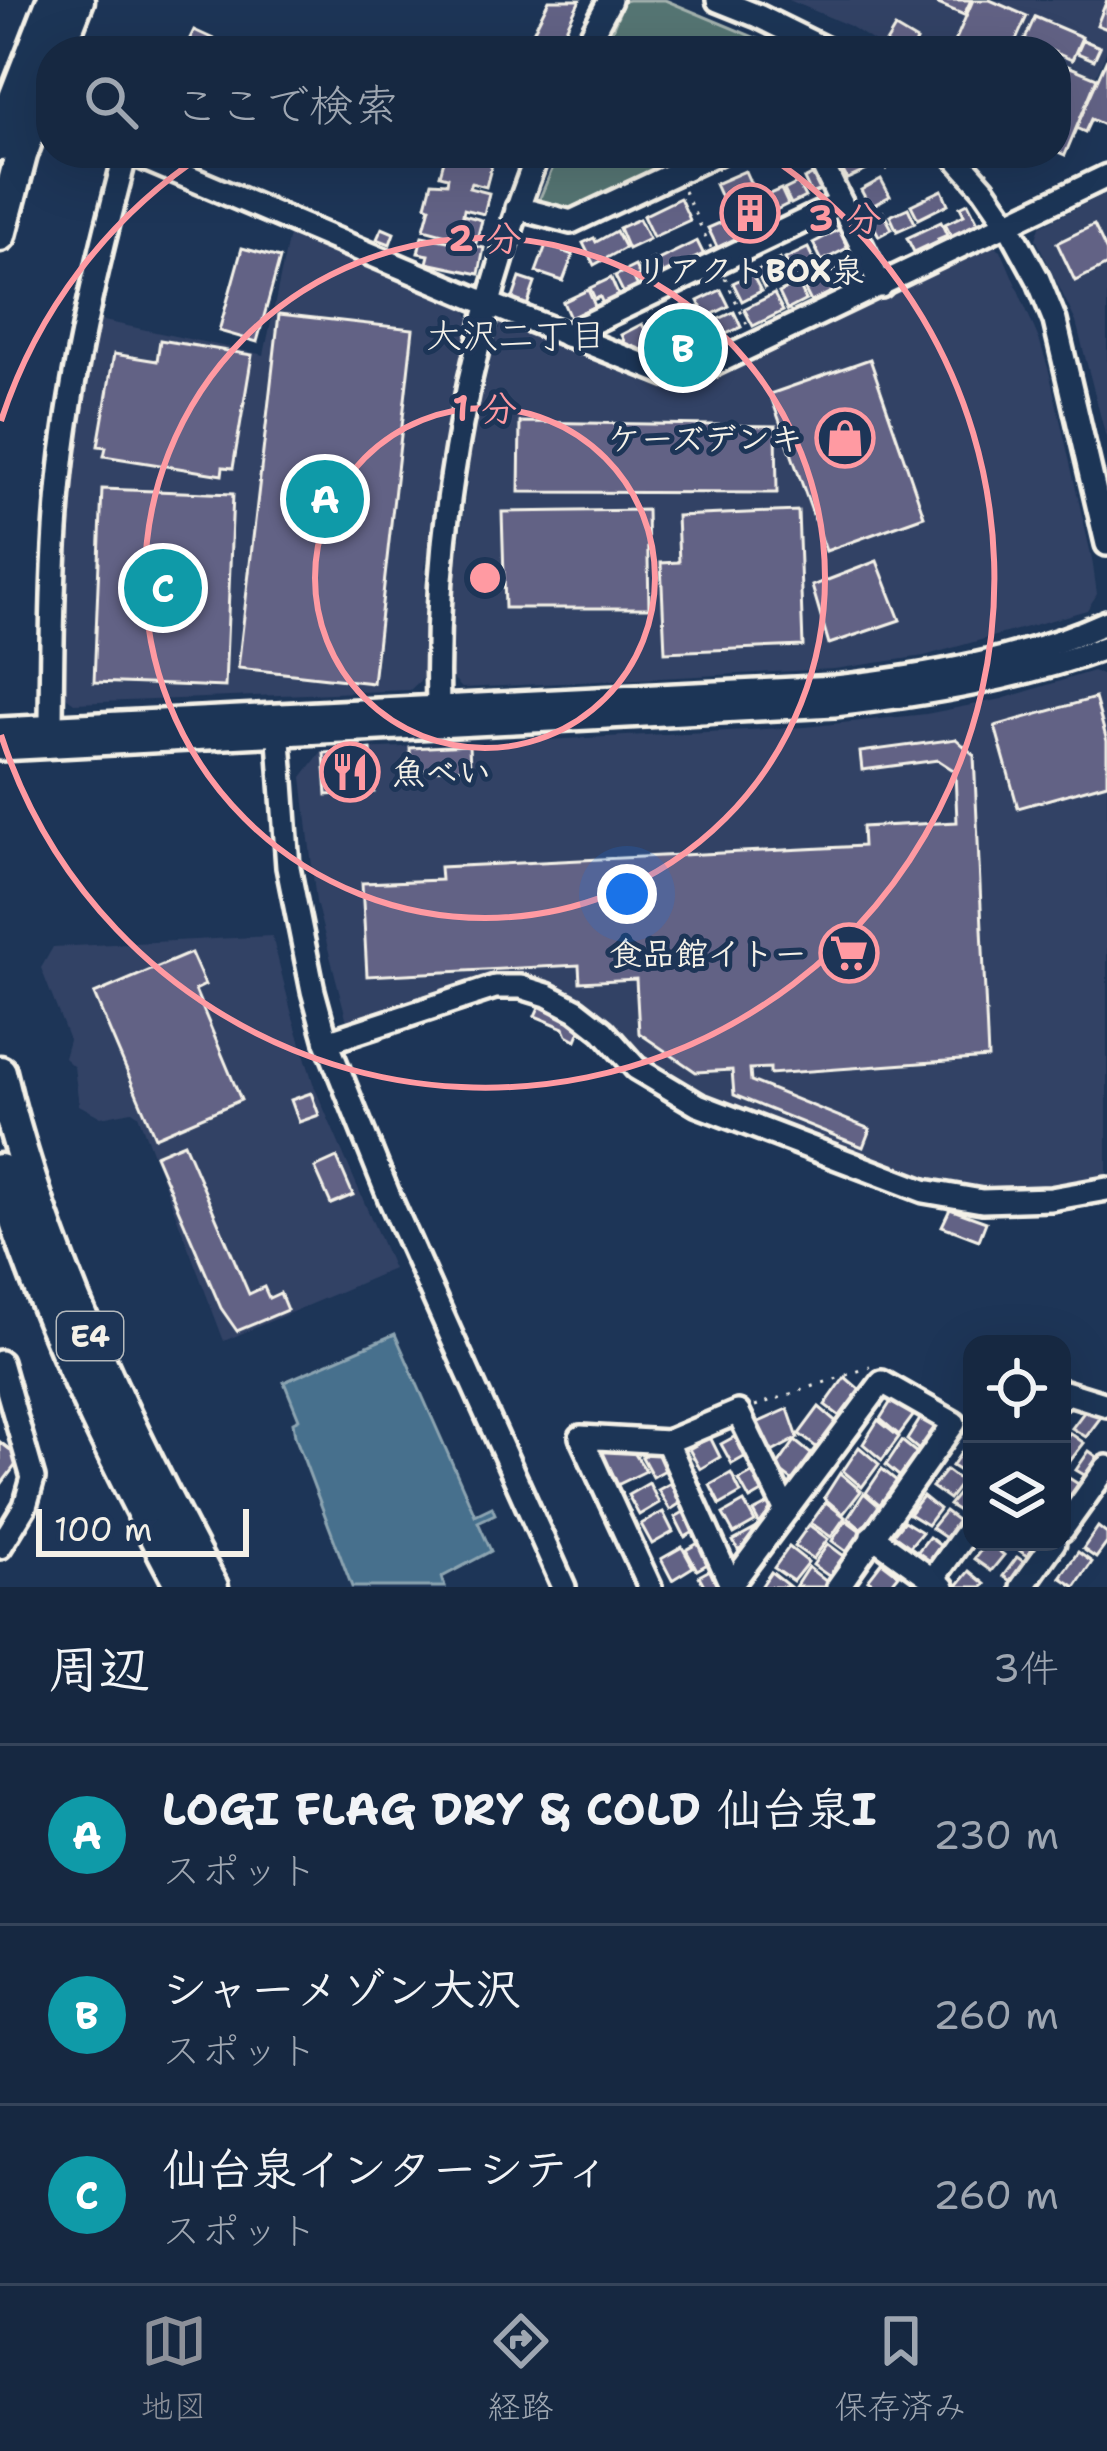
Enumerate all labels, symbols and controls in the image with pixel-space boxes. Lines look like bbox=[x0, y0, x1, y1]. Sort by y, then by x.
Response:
search box bbox=[36, 36, 1071, 168]
icon: search bbox=[78, 69, 144, 135]
text: ここで検索 bbox=[174, 75, 399, 135]
building icon: リアクトBOX泉 bbox=[719, 182, 781, 244]
text: 3 分 bbox=[808, 194, 882, 243]
text: 2 分 bbox=[448, 214, 522, 263]
place label: リアクトBOX泉 bbox=[636, 248, 864, 293]
pin: B bbox=[644, 303, 722, 393]
district label: 大沢二丁目 bbox=[426, 311, 606, 360]
text: 1 分 bbox=[453, 384, 517, 433]
shop icon: ケーズデンキ bbox=[814, 407, 876, 469]
place label: ケーズデンキ bbox=[608, 416, 803, 461]
pin: A bbox=[286, 454, 364, 544]
pin: C bbox=[124, 543, 202, 633]
centre of rings bbox=[464, 557, 506, 599]
restaurant icon: 魚べい bbox=[319, 741, 381, 803]
place label: 魚べい bbox=[392, 750, 491, 795]
your location bbox=[597, 864, 657, 924]
supermarket icon: 食品館イトー bbox=[818, 922, 880, 984]
place label: 食品館イトー bbox=[609, 931, 807, 976]
road number: E4 bbox=[57, 1312, 123, 1360]
map controls bbox=[963, 1335, 1071, 1551]
button: locate bbox=[963, 1335, 1071, 1443]
button: layers bbox=[963, 1443, 1071, 1551]
scale bar bbox=[36, 1503, 249, 1556]
text: 100 m bbox=[54, 1507, 153, 1552]
text: 周辺 bbox=[48, 1635, 150, 1703]
text: 3件 bbox=[993, 1642, 1059, 1694]
text: LOGI FLAG DRY & COLD 仙台泉I bbox=[162, 1779, 877, 1839]
text: A bbox=[72, 1809, 102, 1861]
text: 230 m bbox=[933, 1809, 1059, 1861]
text: スポット bbox=[162, 1844, 318, 1896]
text: シャーメゾン大沢 bbox=[162, 1959, 520, 2019]
text: B bbox=[75, 1989, 99, 2041]
text: 260 m bbox=[933, 1989, 1059, 2041]
text: スポット bbox=[162, 2024, 318, 2076]
text: 仙台泉インターシティ bbox=[162, 2139, 610, 2199]
text: C bbox=[75, 2169, 99, 2221]
text: 260 m bbox=[933, 2169, 1059, 2221]
text: スポット bbox=[162, 2204, 318, 2256]
tab: 地図 bbox=[141, 2308, 207, 2429]
tab: 経路 bbox=[488, 2308, 554, 2429]
tab: 保存済み bbox=[835, 2308, 967, 2429]

